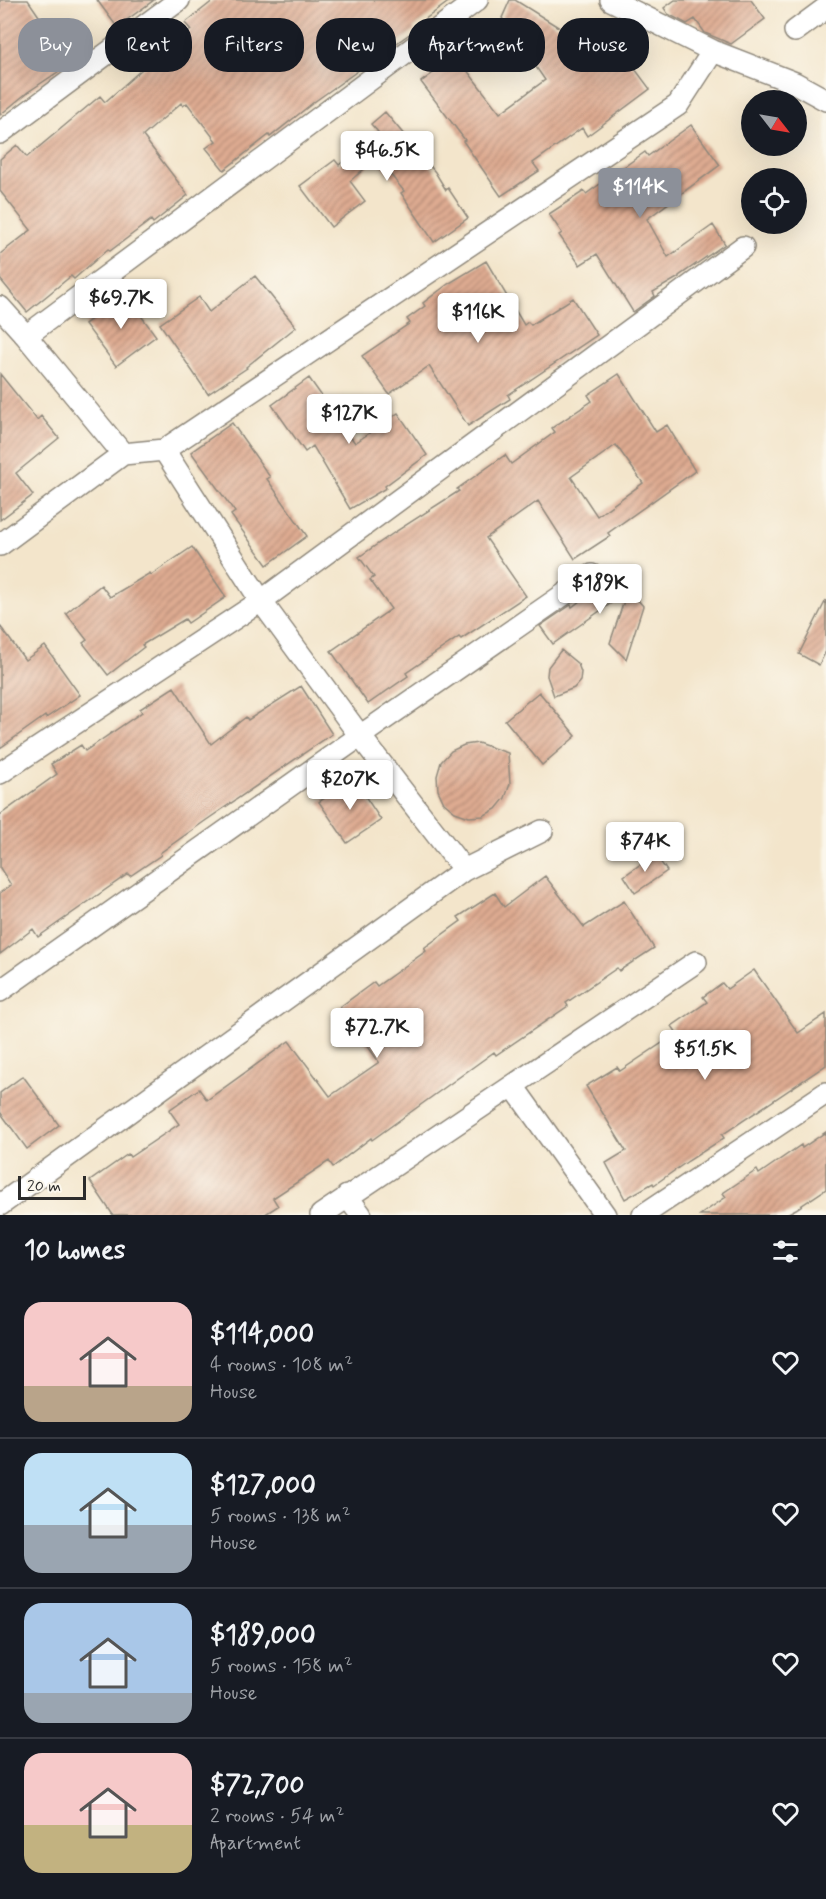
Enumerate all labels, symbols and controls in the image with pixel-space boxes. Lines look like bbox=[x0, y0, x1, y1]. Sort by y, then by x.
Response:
chip: Buy bbox=[18, 18, 93, 72]
chip: Rent bbox=[105, 18, 192, 72]
chip: Filters bbox=[204, 18, 304, 72]
chip: New bbox=[316, 18, 396, 72]
chip: Apartment bbox=[408, 18, 545, 72]
chip: House bbox=[557, 18, 649, 72]
north arrow bbox=[741, 90, 807, 156]
map controls bbox=[741, 90, 807, 234]
pin: $46.5K bbox=[338, 131, 436, 182]
text: $46.5K bbox=[355, 137, 419, 164]
pin: $114K bbox=[598, 168, 682, 219]
button: locate bbox=[741, 168, 807, 234]
text: $114K bbox=[612, 174, 668, 201]
pin: $69.7K bbox=[72, 279, 170, 330]
text: $69.7K bbox=[89, 285, 153, 312]
pin: $116K bbox=[436, 293, 520, 344]
text: $116K bbox=[452, 299, 504, 326]
pin: $127K bbox=[307, 394, 391, 445]
text: $127K bbox=[321, 400, 377, 427]
pin: $189K bbox=[558, 564, 642, 615]
text: $189K bbox=[572, 570, 628, 597]
pin: $207K bbox=[308, 760, 392, 811]
text: $207K bbox=[321, 766, 379, 793]
pin: $74K bbox=[609, 822, 681, 873]
text: $74K bbox=[620, 828, 670, 855]
pin: $72.7K bbox=[328, 1008, 426, 1059]
text: $72.7K bbox=[345, 1014, 409, 1041]
pin: $51.5K bbox=[656, 1030, 754, 1081]
text: $51.5K bbox=[674, 1036, 736, 1063]
scale bar bbox=[18, 1173, 86, 1200]
text: 20 m bbox=[27, 1176, 61, 1197]
text: 10 homes bbox=[24, 1234, 125, 1268]
icon: filters bbox=[769, 1235, 802, 1268]
text: $114,000 bbox=[210, 1318, 314, 1352]
icon: home bbox=[72, 1326, 144, 1398]
icon: heart bbox=[769, 1346, 802, 1379]
text: 4 rooms · 108 m² bbox=[210, 1352, 353, 1379]
text: House bbox=[210, 1379, 257, 1406]
text: $127,000 bbox=[210, 1469, 316, 1503]
icon: home bbox=[72, 1477, 144, 1549]
icon: heart bbox=[769, 1497, 802, 1530]
text: 5 rooms · 138 m² bbox=[210, 1503, 351, 1530]
text: House bbox=[210, 1530, 257, 1557]
text: $189,000 bbox=[210, 1619, 316, 1653]
icon: home bbox=[72, 1627, 144, 1699]
icon: heart bbox=[769, 1647, 802, 1680]
text: 5 rooms · 158 m² bbox=[210, 1653, 353, 1680]
text: House bbox=[210, 1680, 257, 1707]
text: $72,700 bbox=[210, 1769, 304, 1803]
icon: home bbox=[72, 1777, 144, 1849]
icon: heart bbox=[769, 1797, 802, 1830]
text: 2 rooms · 54 m² bbox=[210, 1803, 344, 1830]
text: Apartment bbox=[210, 1830, 301, 1857]

